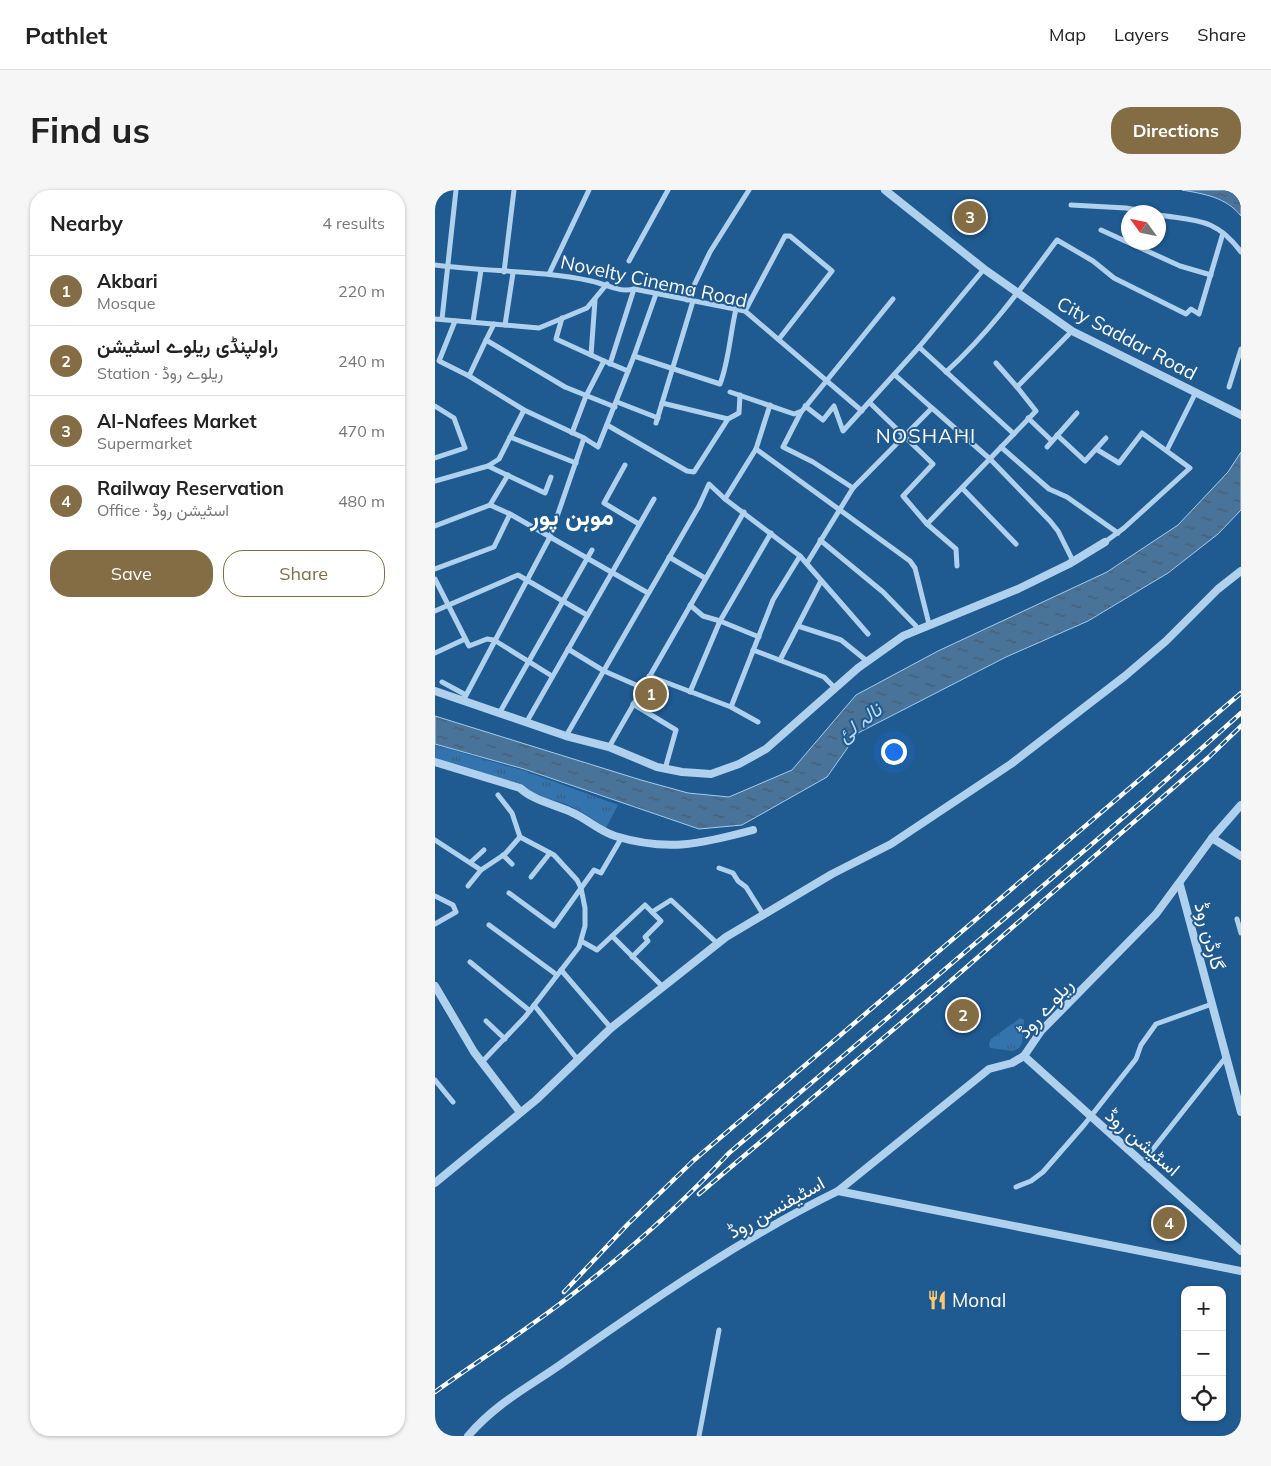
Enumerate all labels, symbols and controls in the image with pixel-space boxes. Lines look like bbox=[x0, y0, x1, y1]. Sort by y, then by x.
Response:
text: Pathlet bbox=[25, 20, 107, 50]
text: Map bbox=[1049, 23, 1086, 46]
text: Layers bbox=[1114, 23, 1169, 46]
text: Share bbox=[1197, 23, 1246, 46]
button: Directions bbox=[1111, 107, 1241, 154]
text: Find us bbox=[30, 108, 150, 152]
pin: 3 bbox=[954, 198, 986, 236]
north arrow bbox=[1121, 205, 1166, 250]
text: Nearby bbox=[50, 210, 123, 236]
text: 4 results bbox=[322, 213, 385, 233]
street label: Novelty Cinema Road bbox=[559, 249, 749, 313]
text: Akbari bbox=[97, 269, 158, 293]
text: 1 bbox=[61, 281, 71, 301]
text: 220 m bbox=[338, 281, 385, 301]
street label: City Saddar Road bbox=[1053, 291, 1201, 385]
text: Mosque bbox=[97, 293, 155, 313]
text: راولپنڈی ریلوے اسٹیشن bbox=[97, 334, 278, 358]
text: 2 bbox=[61, 351, 71, 371]
text: 240 m bbox=[338, 351, 385, 371]
text: Station · ریلوے روڈ bbox=[97, 363, 223, 383]
text: Al-Nafees Market bbox=[97, 409, 257, 433]
text: 3 bbox=[61, 421, 71, 441]
text: 470 m bbox=[338, 421, 385, 441]
district label: NOSHAHI bbox=[876, 423, 976, 448]
text: Supermarket bbox=[97, 433, 192, 453]
text: Railway Reservation bbox=[97, 476, 284, 500]
text: 4 bbox=[61, 491, 71, 511]
text: 480 m bbox=[338, 491, 385, 511]
text: Office · اسٹیشن روڈ bbox=[97, 500, 229, 520]
district label: موہن پور bbox=[529, 501, 614, 533]
button: Save bbox=[50, 550, 213, 597]
button: Share bbox=[223, 550, 385, 597]
pin: 1 bbox=[635, 675, 667, 713]
water label: نالہ لئ bbox=[832, 696, 888, 748]
your location bbox=[881, 739, 907, 765]
street label: گارڈن روڈ bbox=[1189, 900, 1231, 972]
street label: ریلوے روڈ bbox=[1012, 973, 1078, 1043]
pin: 2 bbox=[947, 996, 979, 1034]
street label: اسٹیشن روڈ bbox=[1101, 1103, 1185, 1181]
street label: اسٹیفنسن روڈ bbox=[723, 1171, 829, 1243]
pin: 4 bbox=[1153, 1204, 1185, 1242]
map controls bbox=[1181, 1286, 1226, 1421]
button: + bbox=[1181, 1286, 1226, 1331]
place label: Monal bbox=[952, 1288, 1006, 1312]
restaurant icon: Monal bbox=[926, 1289, 948, 1311]
button: − bbox=[1181, 1331, 1226, 1376]
button: locate bbox=[1181, 1376, 1226, 1421]

